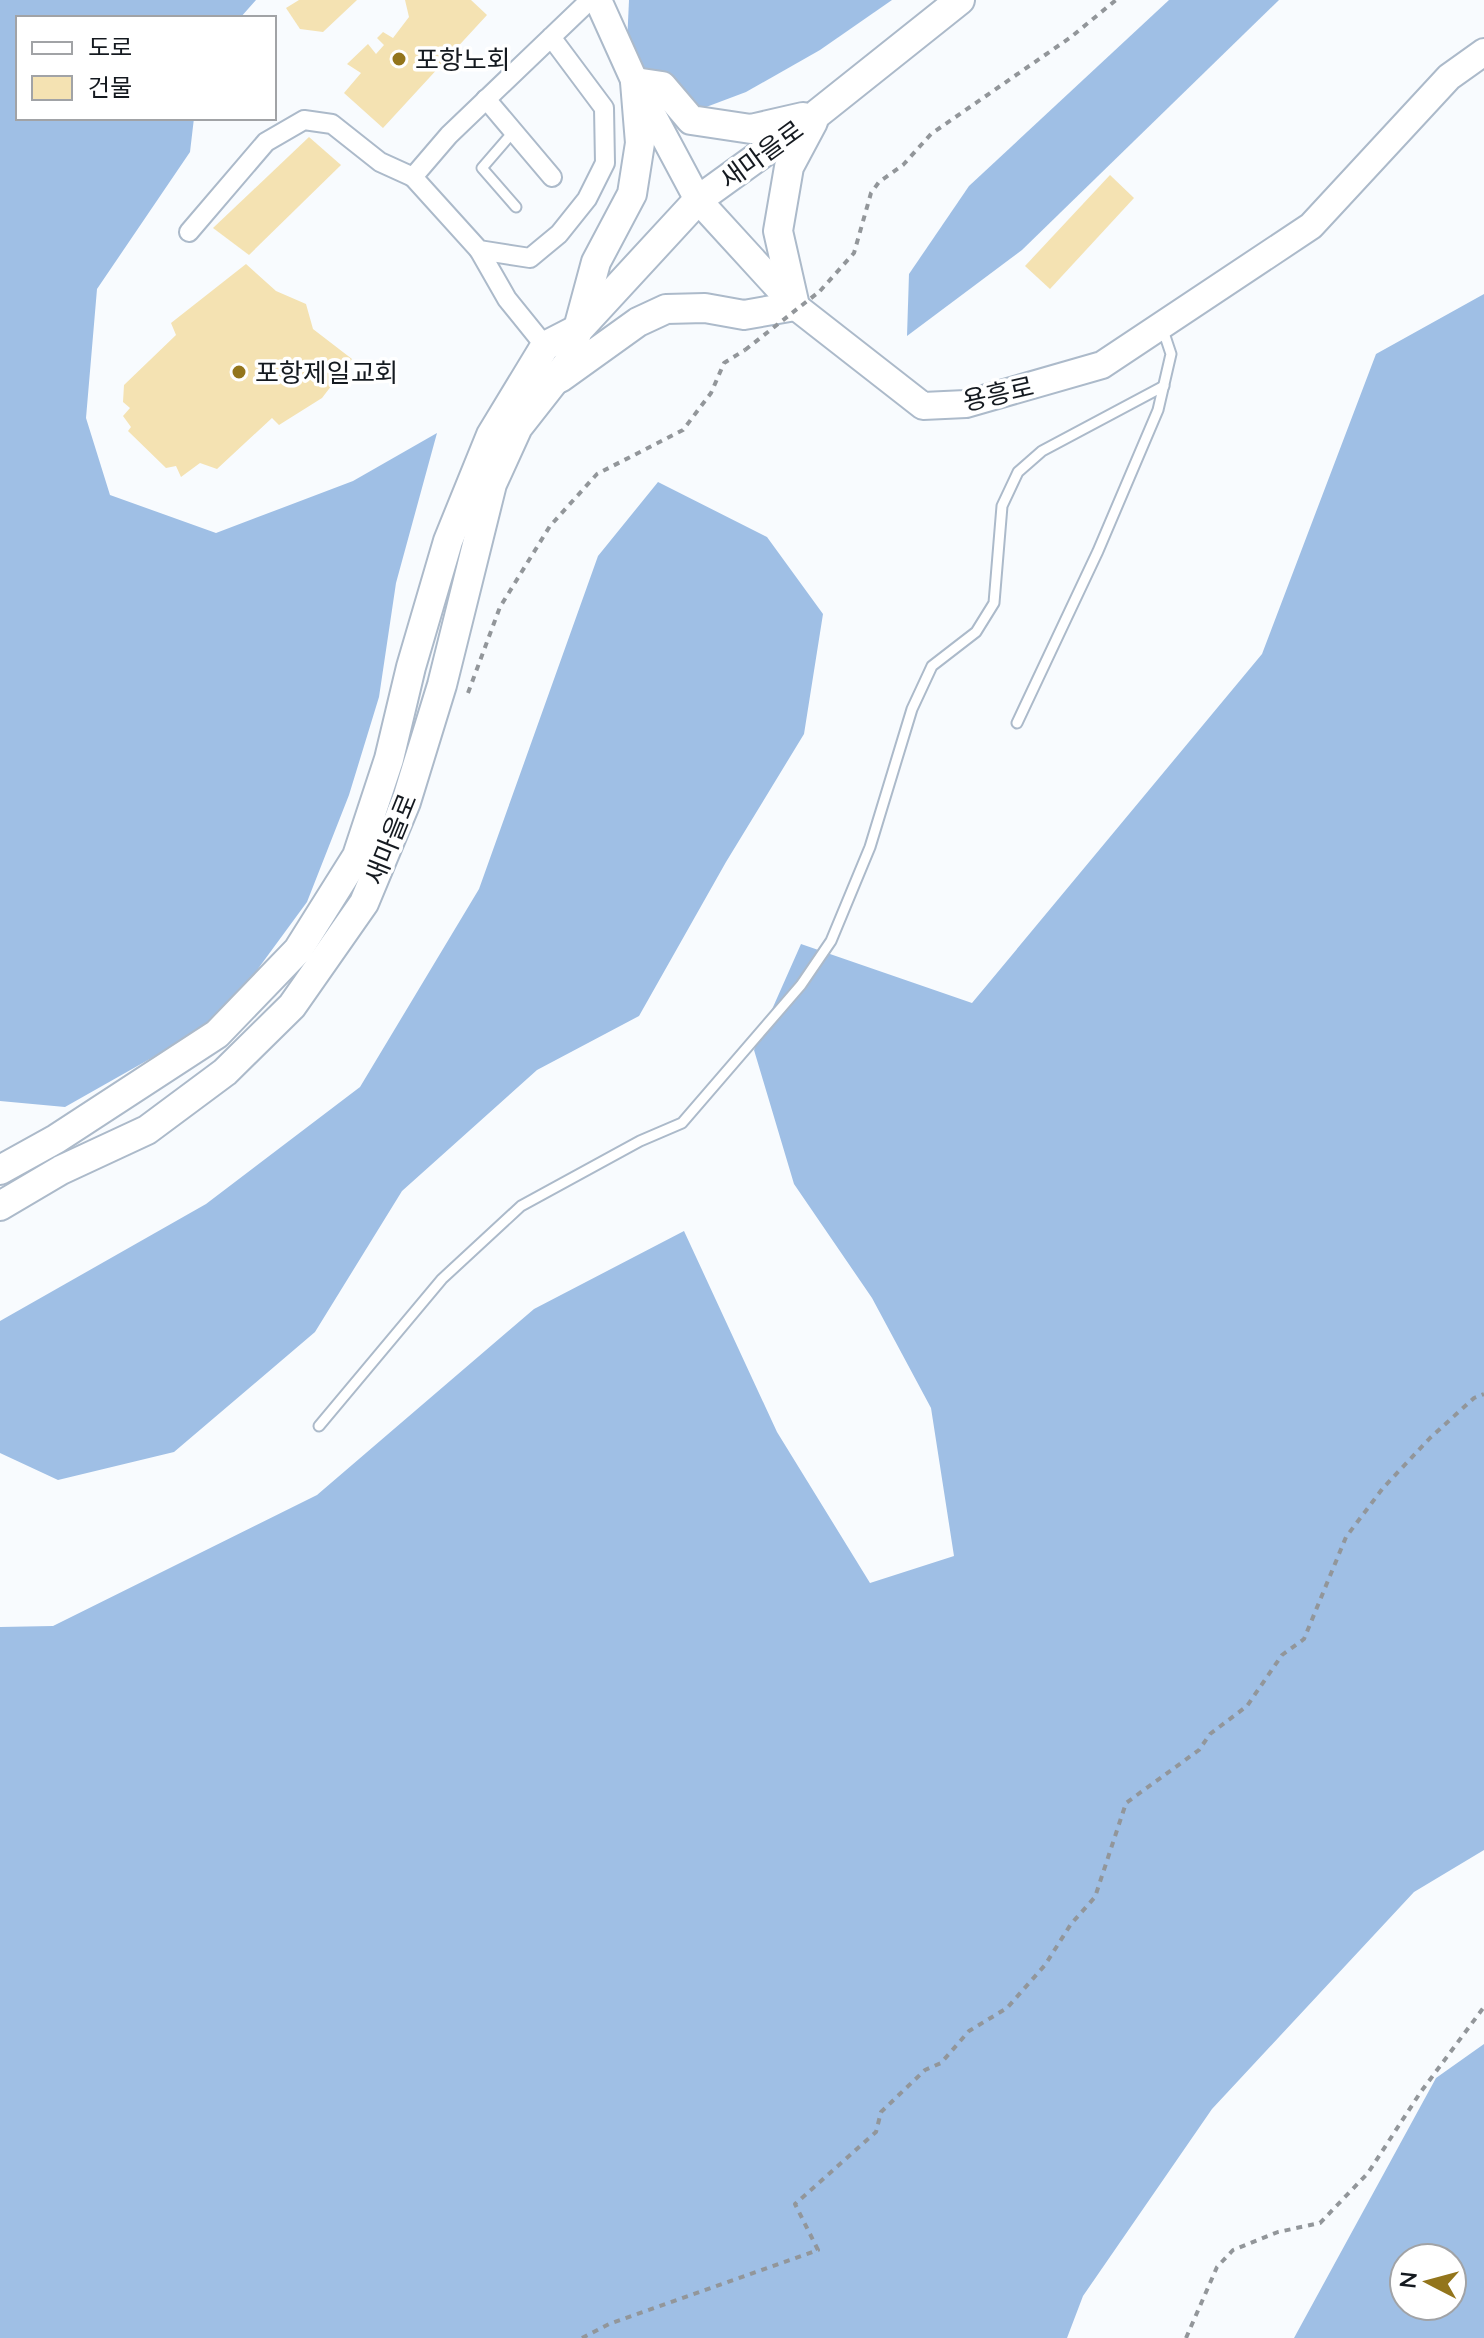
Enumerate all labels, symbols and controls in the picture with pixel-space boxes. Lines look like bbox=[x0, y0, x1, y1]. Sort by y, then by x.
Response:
legend bbox=[16, 16, 276, 120]
text: 도로 bbox=[88, 32, 132, 61]
place label: 포항노회 bbox=[415, 43, 511, 75]
marker: 포항노회 bbox=[390, 50, 408, 68]
text: 건물 bbox=[88, 72, 132, 101]
street label: 새마을로 bbox=[713, 113, 809, 195]
place label: 포항제일교회 bbox=[255, 356, 399, 388]
marker: 포항제일교회 bbox=[230, 363, 248, 381]
street label: 용흥로 bbox=[959, 369, 1037, 417]
street label: 새마을로 bbox=[357, 789, 423, 889]
north arrow bbox=[1388, 2242, 1468, 2322]
text: N bbox=[1393, 2270, 1422, 2290]

